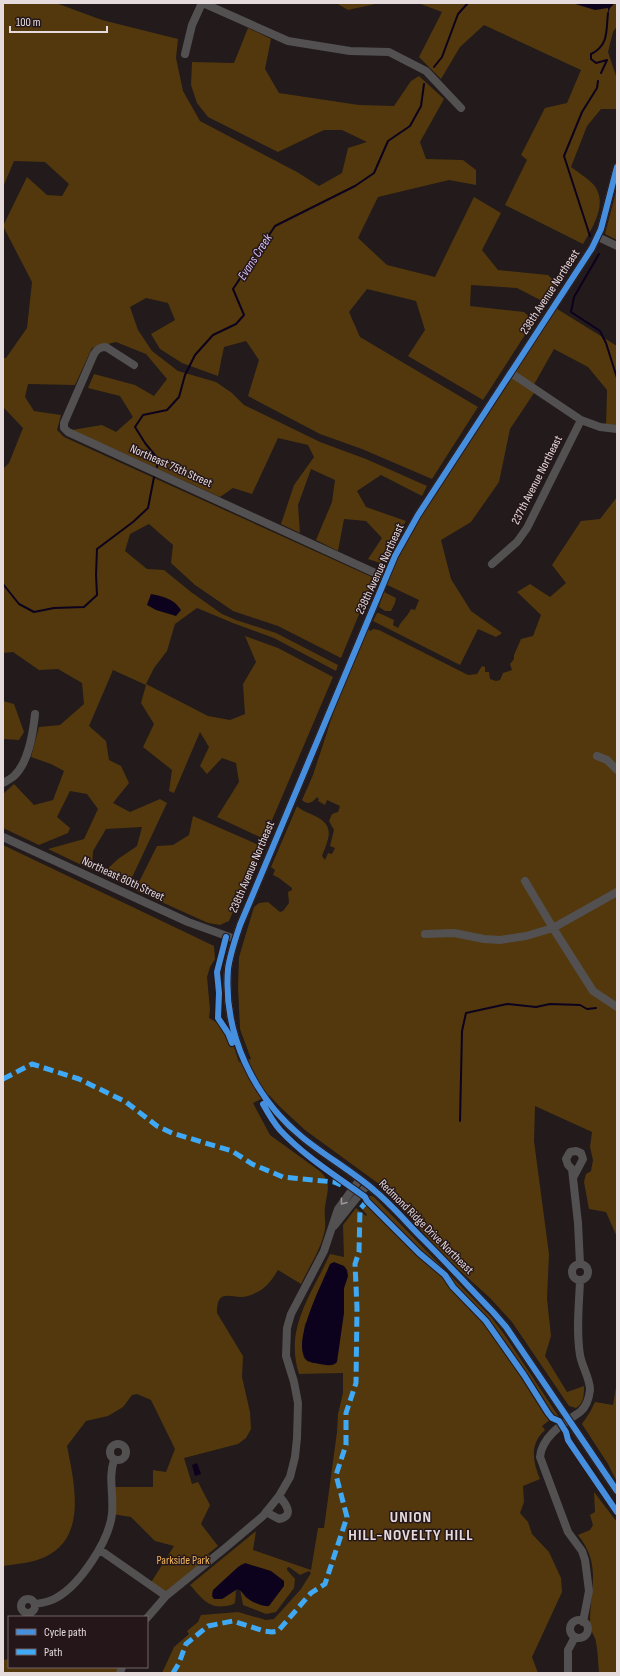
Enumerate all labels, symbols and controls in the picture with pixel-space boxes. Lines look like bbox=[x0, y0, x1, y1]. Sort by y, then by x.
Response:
scale bar bbox=[10, 8, 107, 34]
text: 100 m bbox=[16, 15, 41, 30]
water label: Evans Creek bbox=[234, 230, 276, 283]
street label: 238th Avenue Northeast bbox=[517, 246, 583, 337]
street label: 237th Avenue Northeast bbox=[508, 433, 566, 527]
street label: Northeast 75th Street bbox=[128, 441, 215, 491]
street label: 238th Avenue Northeast bbox=[352, 521, 408, 617]
street label: 238th Avenue Northeast bbox=[226, 819, 278, 915]
street label: Northeast 80th Street bbox=[79, 853, 167, 905]
street label: Redmond Ridge Drive Northeast bbox=[375, 1176, 477, 1278]
one-way arrow bbox=[340, 1198, 348, 1205]
district label: UNION HILL-NOVELTY HILL bbox=[348, 1508, 474, 1545]
park label: Parkside Park bbox=[156, 1553, 210, 1568]
legend bbox=[8, 1616, 148, 1668]
text: Cycle path bbox=[44, 1625, 86, 1640]
text: Path bbox=[44, 1645, 62, 1660]

